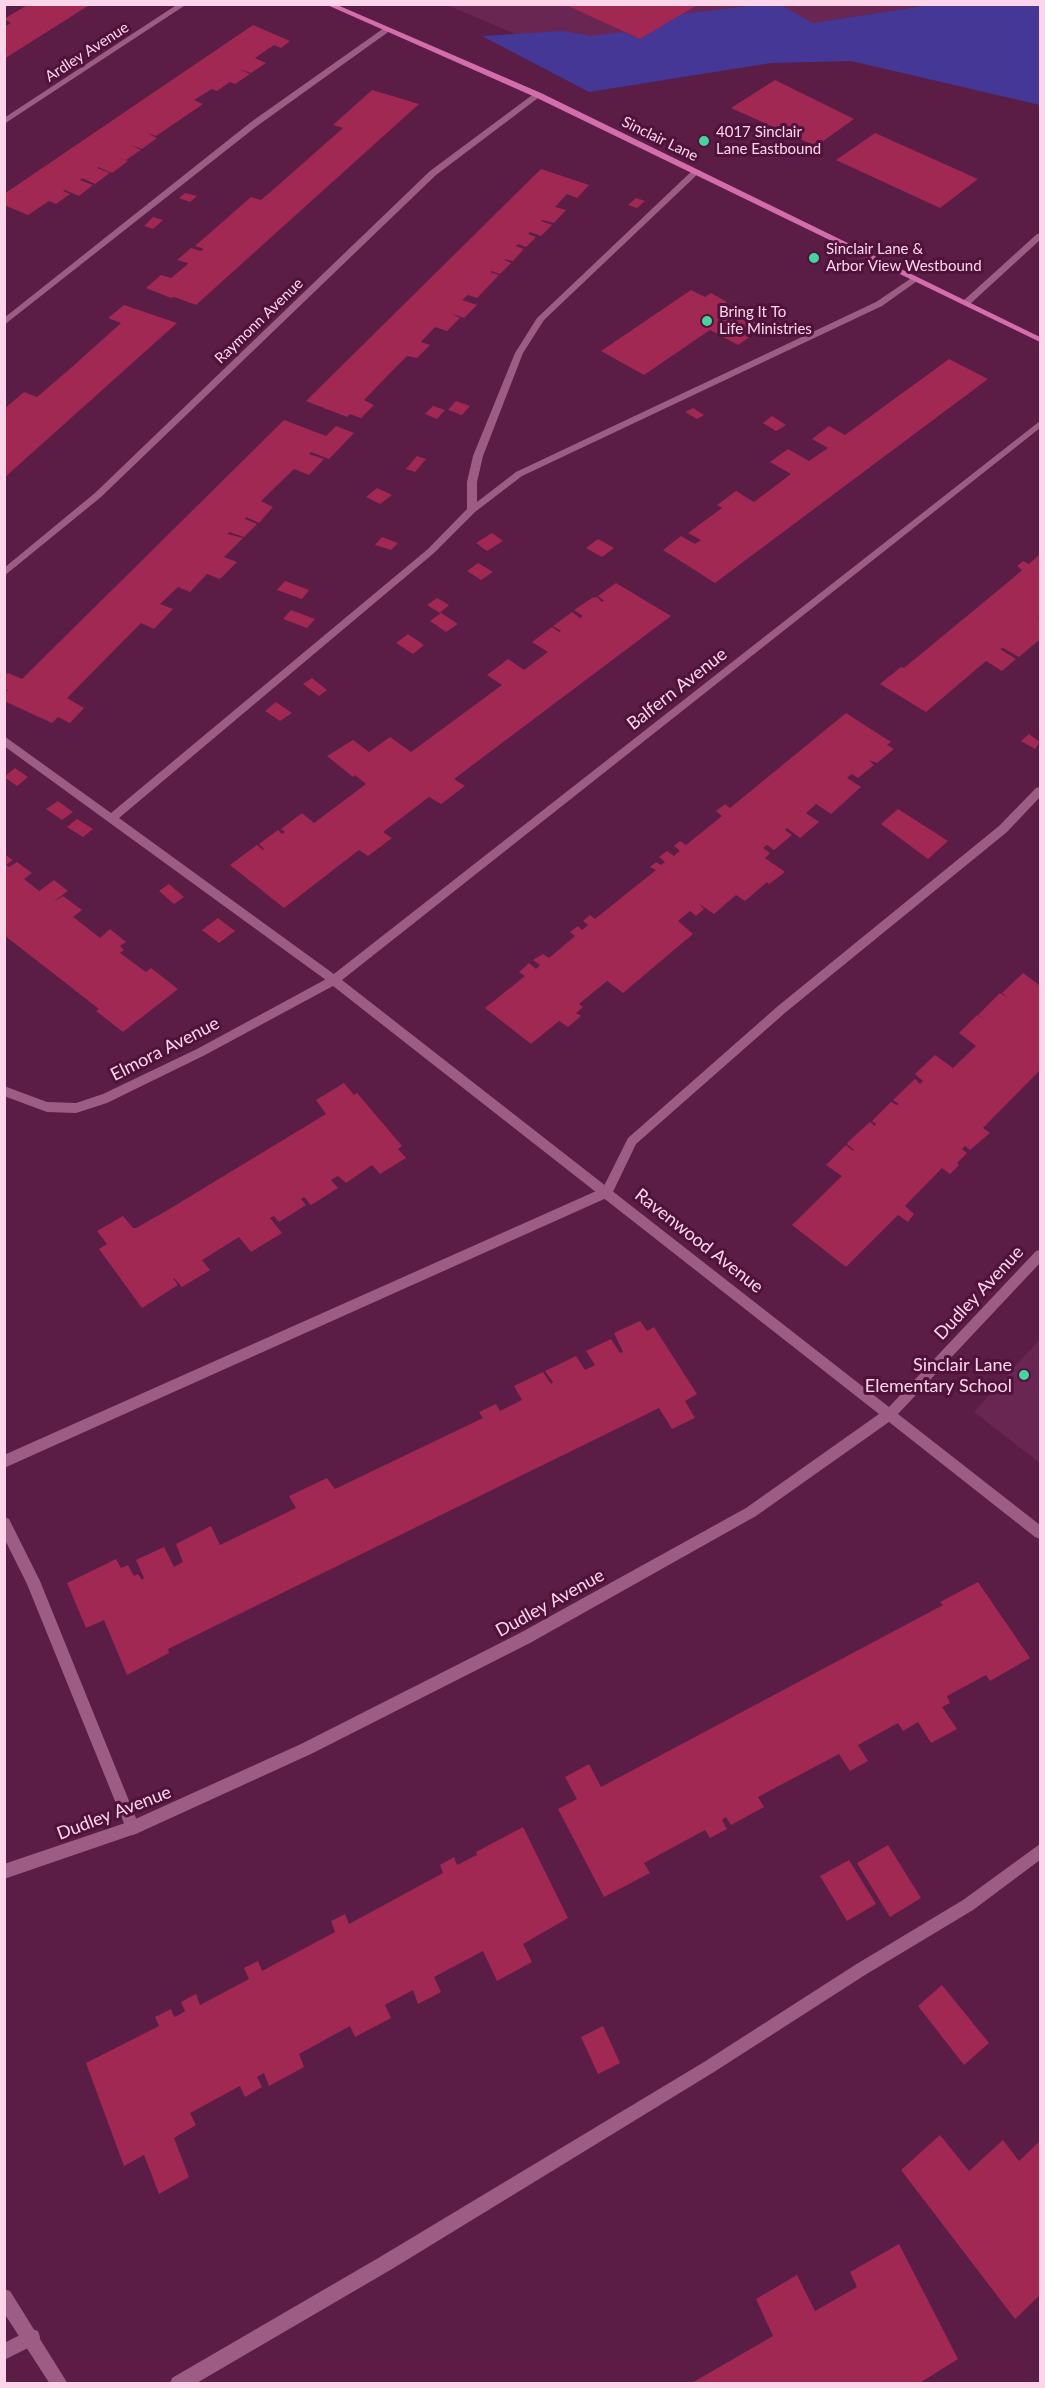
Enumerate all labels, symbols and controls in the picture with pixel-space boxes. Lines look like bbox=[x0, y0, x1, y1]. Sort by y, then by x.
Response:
street label: Ardley Avenue bbox=[42, 18, 132, 86]
street label: Sinclair Lane bbox=[619, 113, 701, 165]
place label: 4017 Sinclair Lane Eastbound bbox=[716, 123, 821, 158]
marker: 4017 Sinclair Lane Eastbound bbox=[697, 134, 711, 148]
place label: Sinclair Lane & Arbor View Westbound bbox=[826, 240, 982, 275]
marker: Sinclair Lane & Arbor View Westbound bbox=[807, 251, 821, 265]
street label: Raymonn Avenue bbox=[211, 274, 307, 368]
place label: Bring It To Life Ministries bbox=[719, 303, 812, 338]
marker: Bring It To Life Ministries bbox=[700, 314, 714, 328]
street label: Balfern Avenue bbox=[623, 643, 731, 735]
street label: Elmora Avenue bbox=[107, 1012, 223, 1086]
street label: Ravenwood Avenue bbox=[630, 1184, 768, 1298]
street label: Dudley Avenue bbox=[930, 1242, 1028, 1344]
place label: Sinclair Lane Elementary School bbox=[865, 1354, 1012, 1396]
marker: Sinclair Lane Elementary School bbox=[1017, 1368, 1031, 1382]
street label: Dudley Avenue bbox=[492, 1564, 608, 1642]
street label: Dudley Avenue bbox=[54, 1781, 174, 1845]

